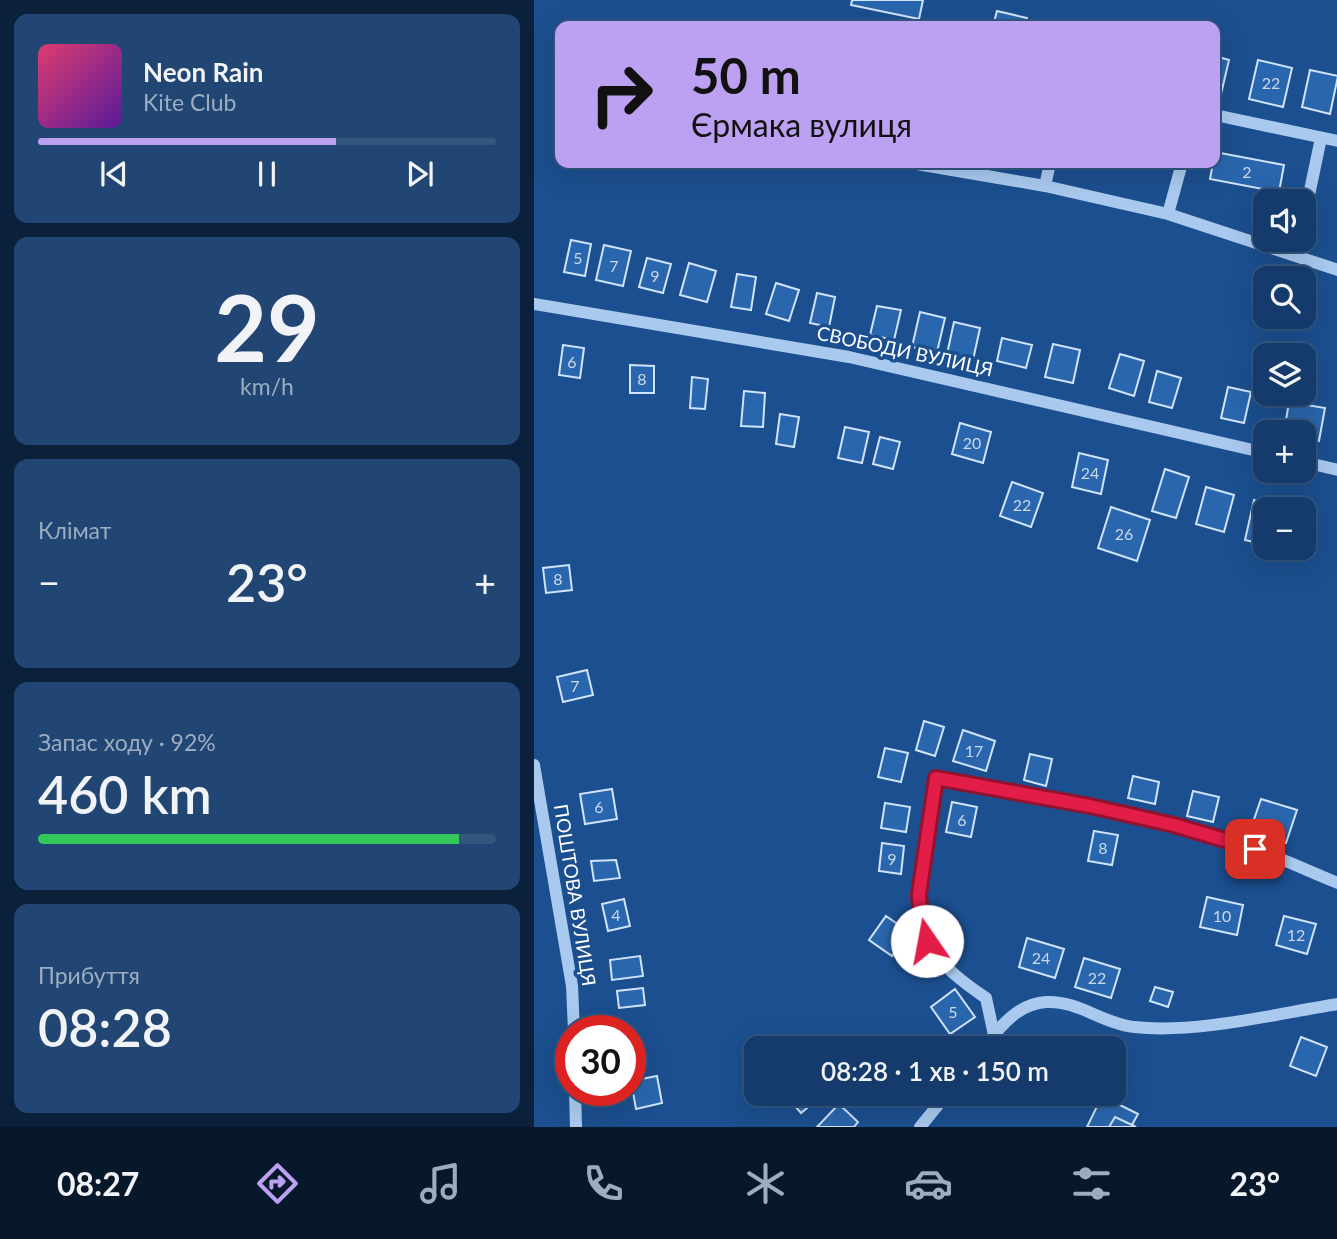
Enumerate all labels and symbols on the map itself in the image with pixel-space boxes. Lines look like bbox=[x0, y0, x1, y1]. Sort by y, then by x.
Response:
house number: 22 bbox=[1262, 73, 1280, 92]
house number: 2 bbox=[1242, 162, 1252, 181]
house number: 5 bbox=[573, 248, 583, 267]
house number: 7 bbox=[609, 256, 619, 275]
house number: 9 bbox=[650, 266, 660, 285]
street label: СВОБОДИ ВУЛИЦЯ bbox=[815, 321, 995, 380]
house number: 6 bbox=[567, 352, 577, 371]
house number: 8 bbox=[637, 369, 647, 388]
house number: 20 bbox=[963, 433, 981, 452]
house number: 24 bbox=[1081, 463, 1099, 482]
house number: 22 bbox=[1013, 495, 1031, 514]
house number: 26 bbox=[1115, 524, 1133, 543]
house number: 8 bbox=[553, 569, 563, 588]
house number: 7 bbox=[570, 676, 580, 695]
house number: 17 bbox=[965, 741, 983, 760]
house number: 6 bbox=[594, 797, 604, 816]
street label: ПОШТОВА ВУЛИЦЯ bbox=[550, 802, 601, 987]
house number: 6 bbox=[957, 810, 967, 829]
pin bbox=[1225, 819, 1285, 879]
house number: 8 bbox=[1098, 838, 1108, 857]
house number: 9 bbox=[887, 849, 897, 868]
position arrow bbox=[890, 904, 964, 978]
house number: 4 bbox=[611, 905, 621, 924]
house number: 10 bbox=[1213, 906, 1231, 925]
house number: 12 bbox=[1287, 925, 1305, 944]
house number: 24 bbox=[1032, 948, 1050, 967]
house number: 22 bbox=[1088, 968, 1106, 987]
house number: 5 bbox=[948, 1002, 958, 1021]
speed limit sign: 30 bbox=[555, 1015, 646, 1106]

